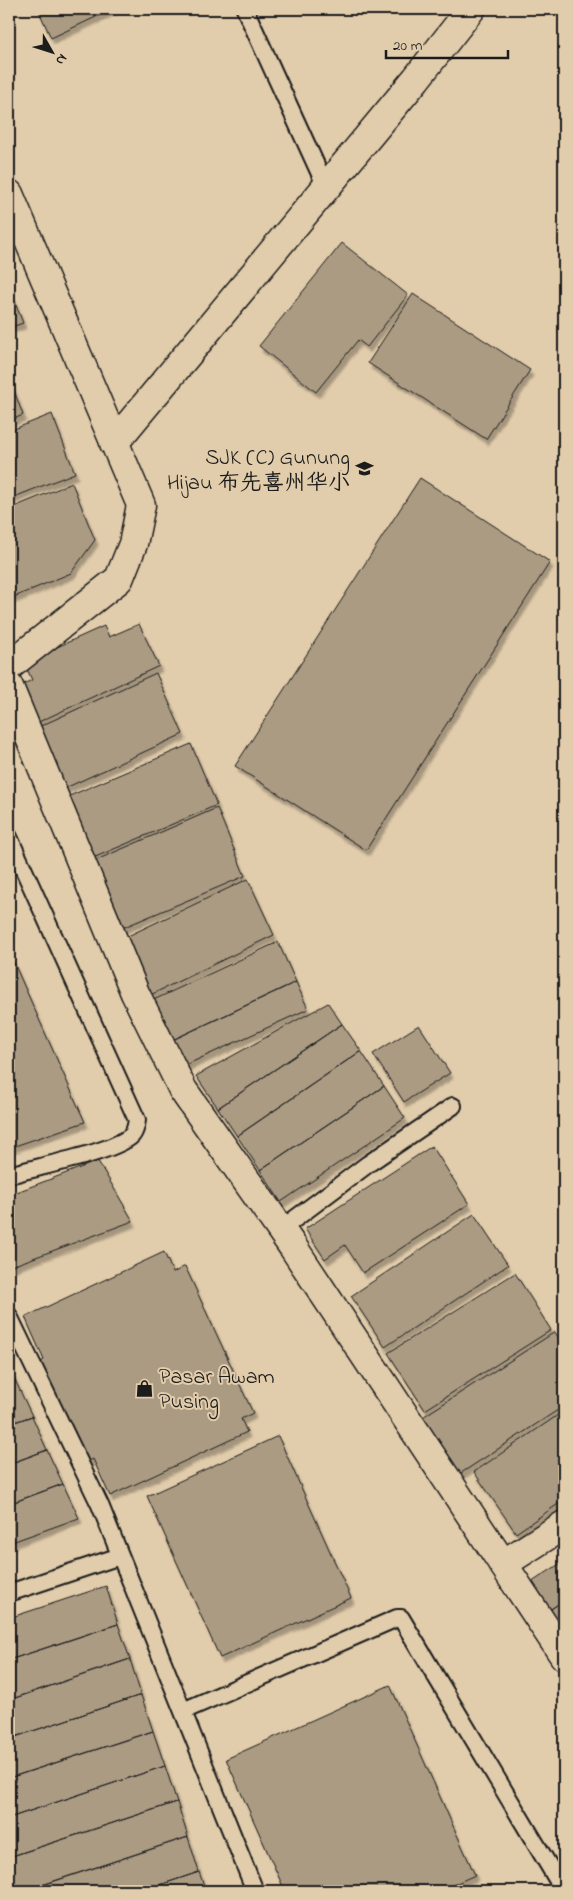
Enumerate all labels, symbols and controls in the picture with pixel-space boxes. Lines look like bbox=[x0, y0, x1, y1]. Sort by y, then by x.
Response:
north arrow bbox=[28, 28, 78, 78]
scale bar bbox=[386, 28, 508, 60]
text: 20 m bbox=[393, 35, 423, 57]
text: N bbox=[50, 49, 72, 70]
place label: SJK (C) Gunung Hijau 布先喜州华小 bbox=[167, 443, 350, 500]
school or university icon: SJK (C) Gunung Hijau 布先喜州华小 bbox=[354, 459, 374, 479]
place label: Pasar Awam Pusing bbox=[159, 1362, 275, 1420]
shop icon: Pasar Awam Pusing bbox=[135, 1378, 155, 1398]

